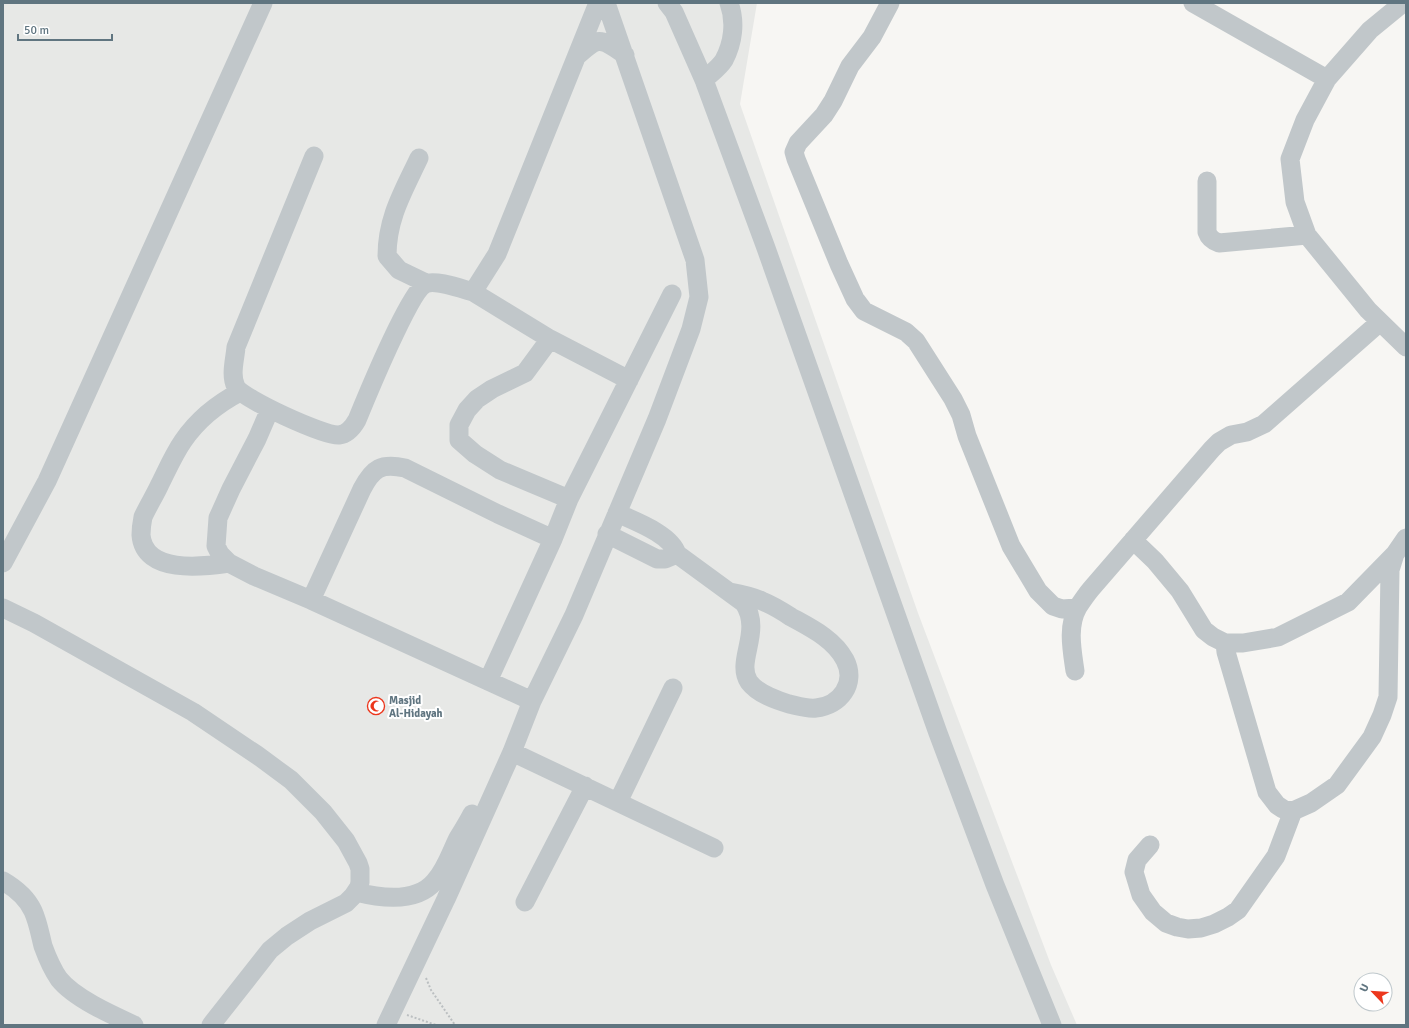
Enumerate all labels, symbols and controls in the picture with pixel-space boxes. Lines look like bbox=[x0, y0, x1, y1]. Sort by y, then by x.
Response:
scale bar bbox=[18, 16, 112, 42]
text: 50 m bbox=[24, 23, 49, 38]
place label: Masjid Al-Hidayah bbox=[389, 694, 443, 720]
mosque icon: Masjid Al-Hidayah bbox=[366, 696, 386, 716]
north arrow bbox=[1353, 972, 1393, 1012]
text: U bbox=[1357, 982, 1372, 994]

